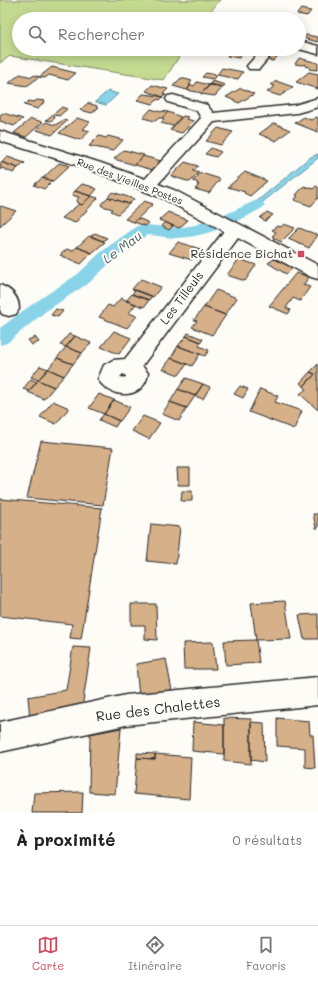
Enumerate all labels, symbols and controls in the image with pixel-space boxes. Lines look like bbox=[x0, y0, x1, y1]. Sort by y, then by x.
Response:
search box bbox=[12, 12, 306, 56]
icon: search bbox=[26, 23, 48, 45]
text: Rechercher bbox=[58, 24, 145, 44]
street label: Rue des Vieilles Postes bbox=[75, 154, 185, 208]
water label: Le Mau bbox=[99, 227, 145, 267]
place label: Résidence Bichat bbox=[190, 245, 293, 261]
marker: Résidence Bichat bbox=[296, 249, 306, 259]
street label: Les Tilleuls bbox=[156, 267, 207, 327]
street label: Rue des Chalettes bbox=[95, 691, 221, 726]
text: À proximité bbox=[16, 828, 115, 850]
text: 0 résultats bbox=[232, 831, 302, 848]
tab: Carte bbox=[32, 934, 64, 973]
tab: Itinéraire bbox=[128, 934, 182, 973]
tab: Favoris bbox=[246, 934, 286, 973]

